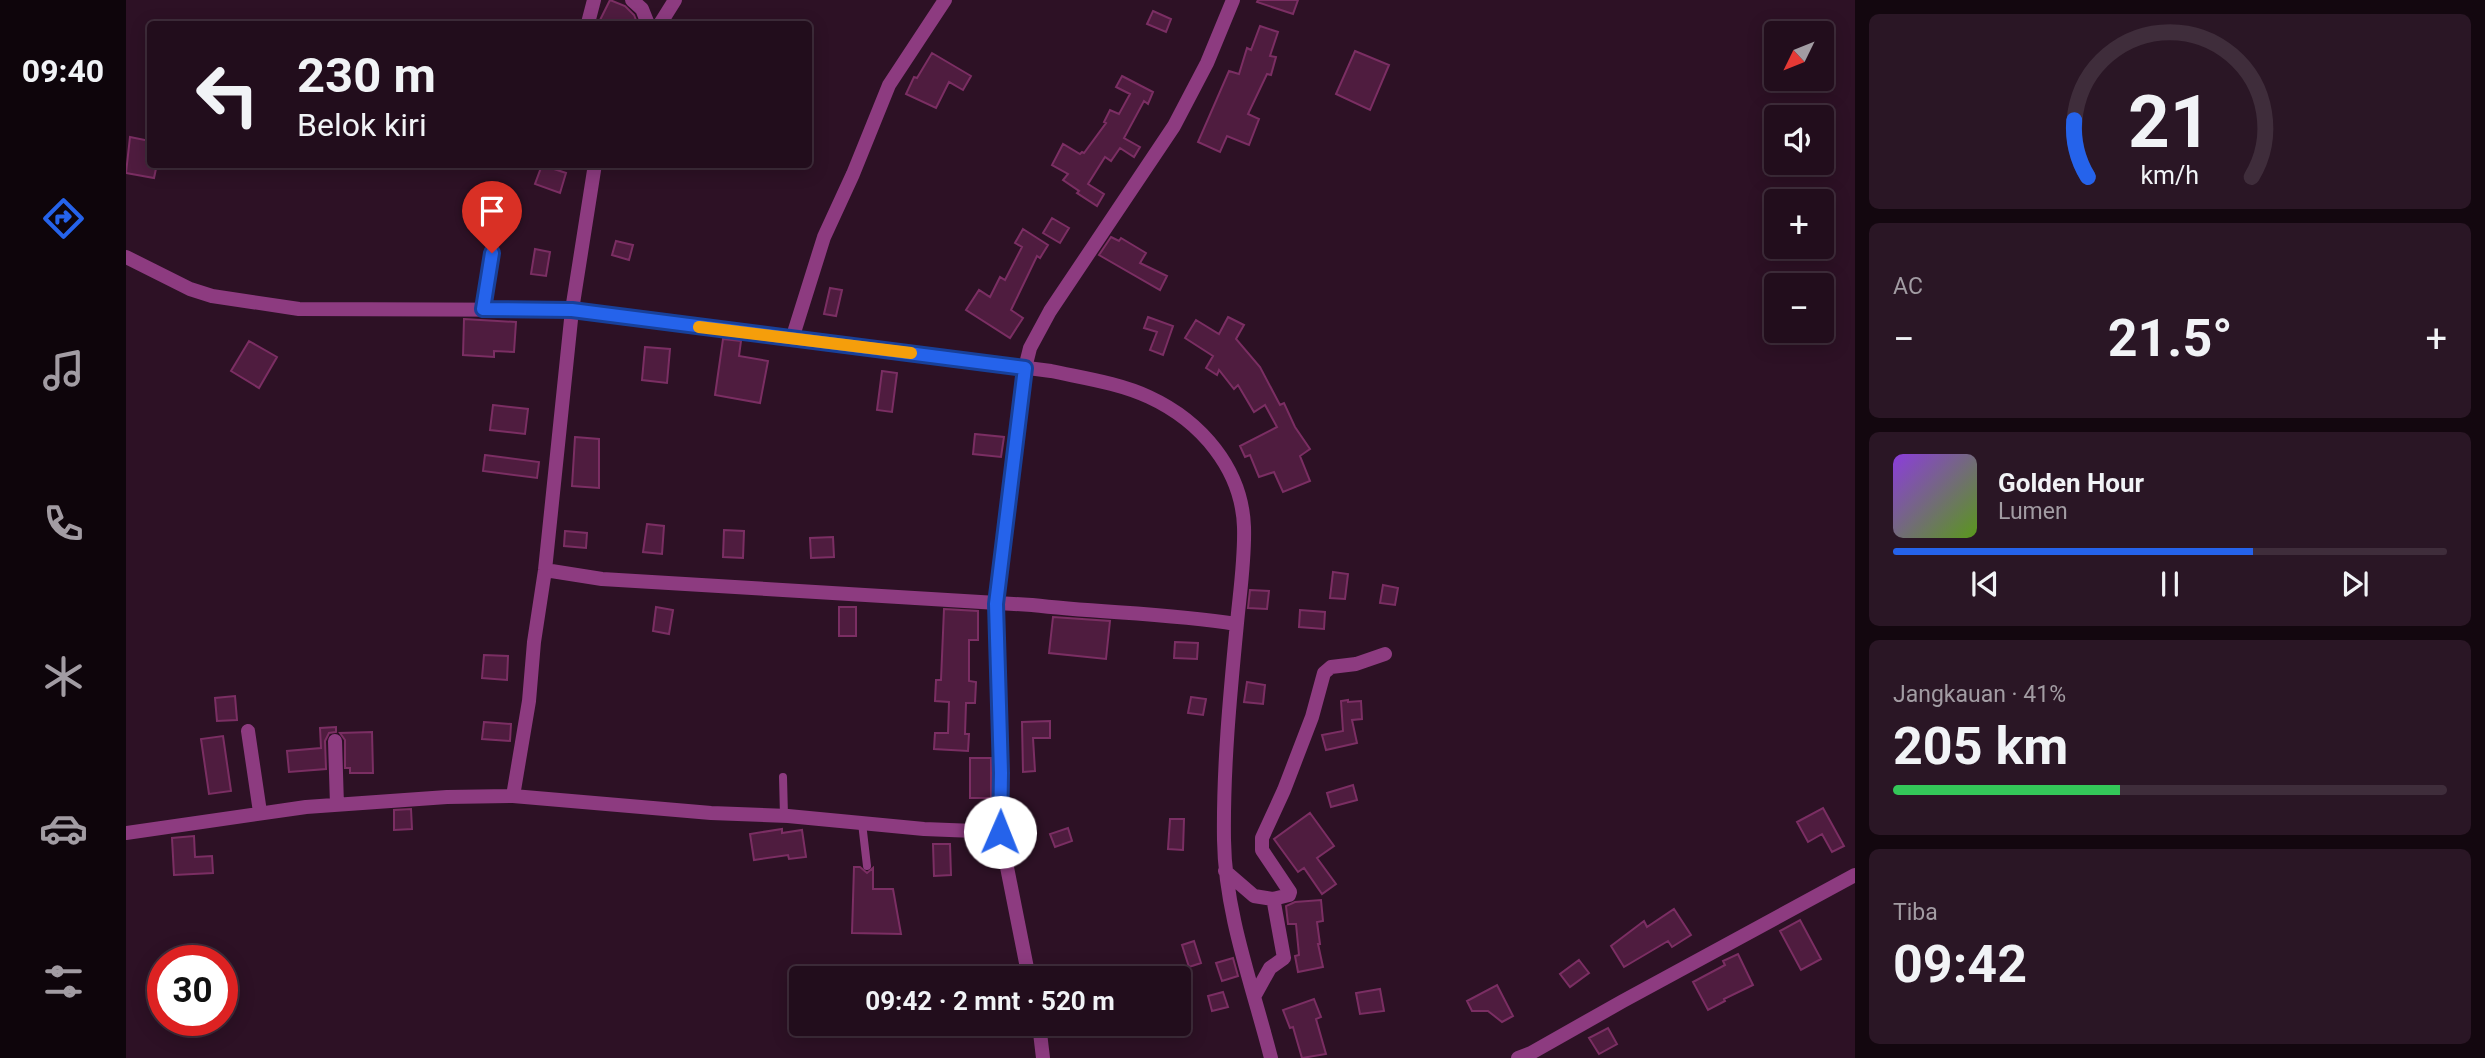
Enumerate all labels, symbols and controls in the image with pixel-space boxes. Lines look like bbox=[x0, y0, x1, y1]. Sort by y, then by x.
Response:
north arrow bbox=[1764, 21, 1834, 91]
map controls bbox=[1764, 21, 1834, 343]
text: 230 m bbox=[297, 47, 436, 104]
icon: left bbox=[182, 49, 273, 140]
text: 09:40 bbox=[22, 52, 104, 90]
text: 21 bbox=[2128, 80, 2212, 166]
button: sound bbox=[1764, 105, 1834, 175]
text: Belok kiri bbox=[297, 106, 427, 144]
text: km/h bbox=[2141, 161, 2199, 190]
pin bbox=[462, 181, 522, 253]
button: + bbox=[1764, 189, 1834, 259]
icon: arrive bbox=[473, 192, 511, 230]
icon: directions bbox=[39, 194, 88, 243]
button: − bbox=[1764, 273, 1834, 343]
text: AC bbox=[1893, 273, 1923, 300]
text: 21.5° bbox=[2108, 308, 2233, 369]
text: − bbox=[1893, 317, 1915, 361]
text: + bbox=[2425, 317, 2447, 361]
icon: music bbox=[39, 346, 88, 395]
text: Golden Hour bbox=[1998, 468, 2144, 498]
text: Lumen bbox=[1998, 498, 2068, 525]
icon: phone bbox=[39, 499, 88, 548]
icon: previous bbox=[1966, 565, 2004, 603]
icon: pause bbox=[2151, 565, 2189, 603]
icon: next bbox=[2336, 565, 2374, 603]
icon: climate bbox=[39, 652, 88, 701]
text: Jangkauan · 41% bbox=[1893, 681, 2066, 708]
text: 205 km bbox=[1893, 716, 2068, 777]
position arrow bbox=[963, 795, 1037, 869]
icon: car bbox=[39, 804, 88, 853]
text: Tiba bbox=[1893, 899, 1938, 926]
text: 09:42 bbox=[1893, 934, 2027, 995]
speed limit sign: 30 bbox=[147, 945, 238, 1036]
icon: filters bbox=[39, 957, 88, 1006]
text: 09:42 · 2 mnt · 520 m bbox=[865, 986, 1115, 1016]

